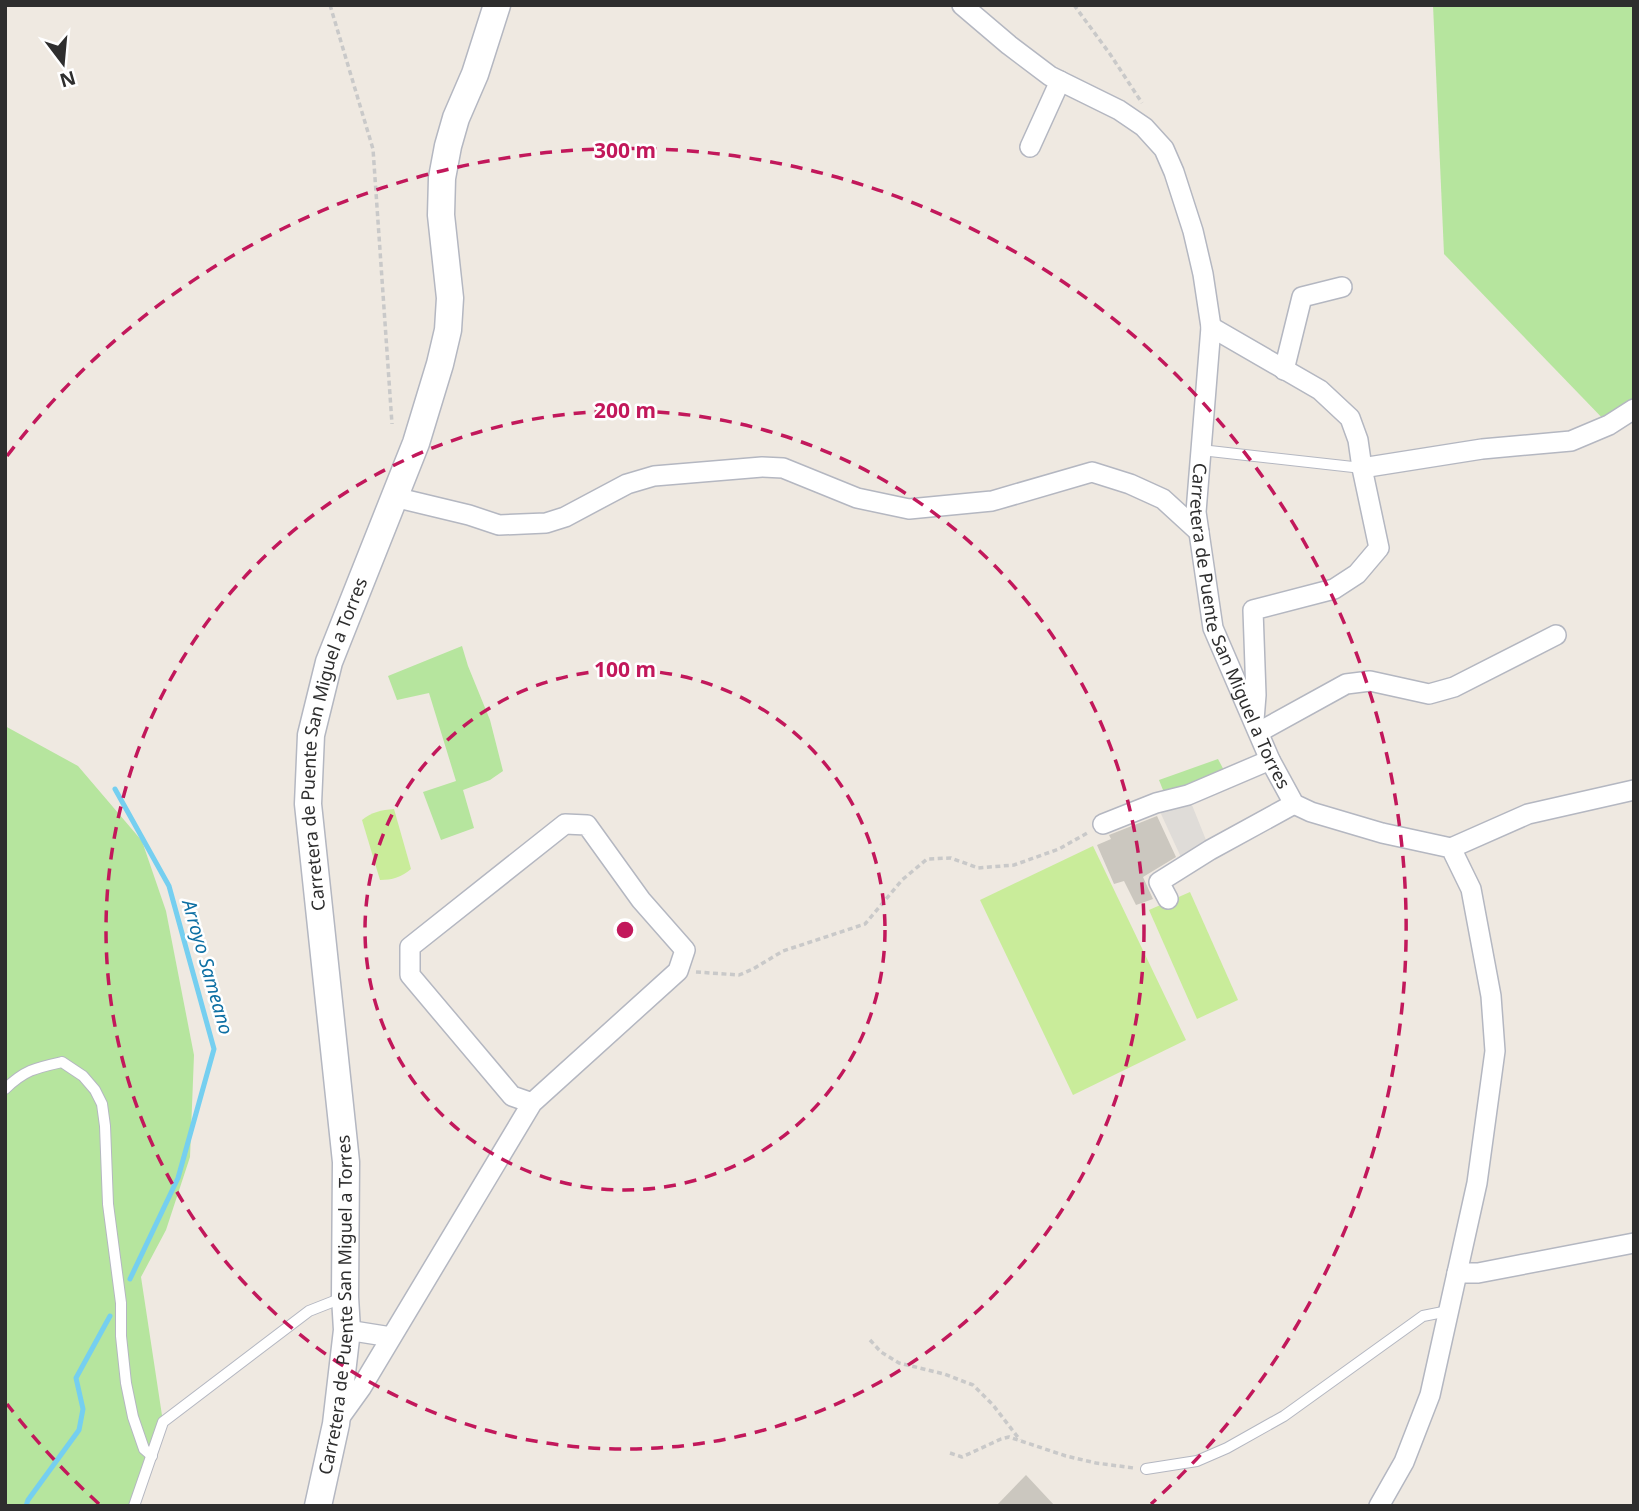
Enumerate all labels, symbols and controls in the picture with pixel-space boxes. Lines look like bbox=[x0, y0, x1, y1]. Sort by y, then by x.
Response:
north arrow bbox=[28, 28, 98, 98]
text: N bbox=[57, 65, 79, 94]
text: 300 m bbox=[594, 136, 656, 164]
text: 200 m bbox=[594, 396, 656, 424]
street label: Carretera de Puente San Miguel a Torres bbox=[1185, 462, 1296, 793]
street label: Carretera de Puente San Miguel a Torres bbox=[295, 574, 372, 912]
text: 100 m bbox=[594, 655, 656, 683]
water label: Arroyo Sameano bbox=[176, 895, 240, 1038]
centre of rings bbox=[613, 918, 637, 942]
street label: Carretera de Puente San Miguel a Torres bbox=[312, 1134, 358, 1477]

